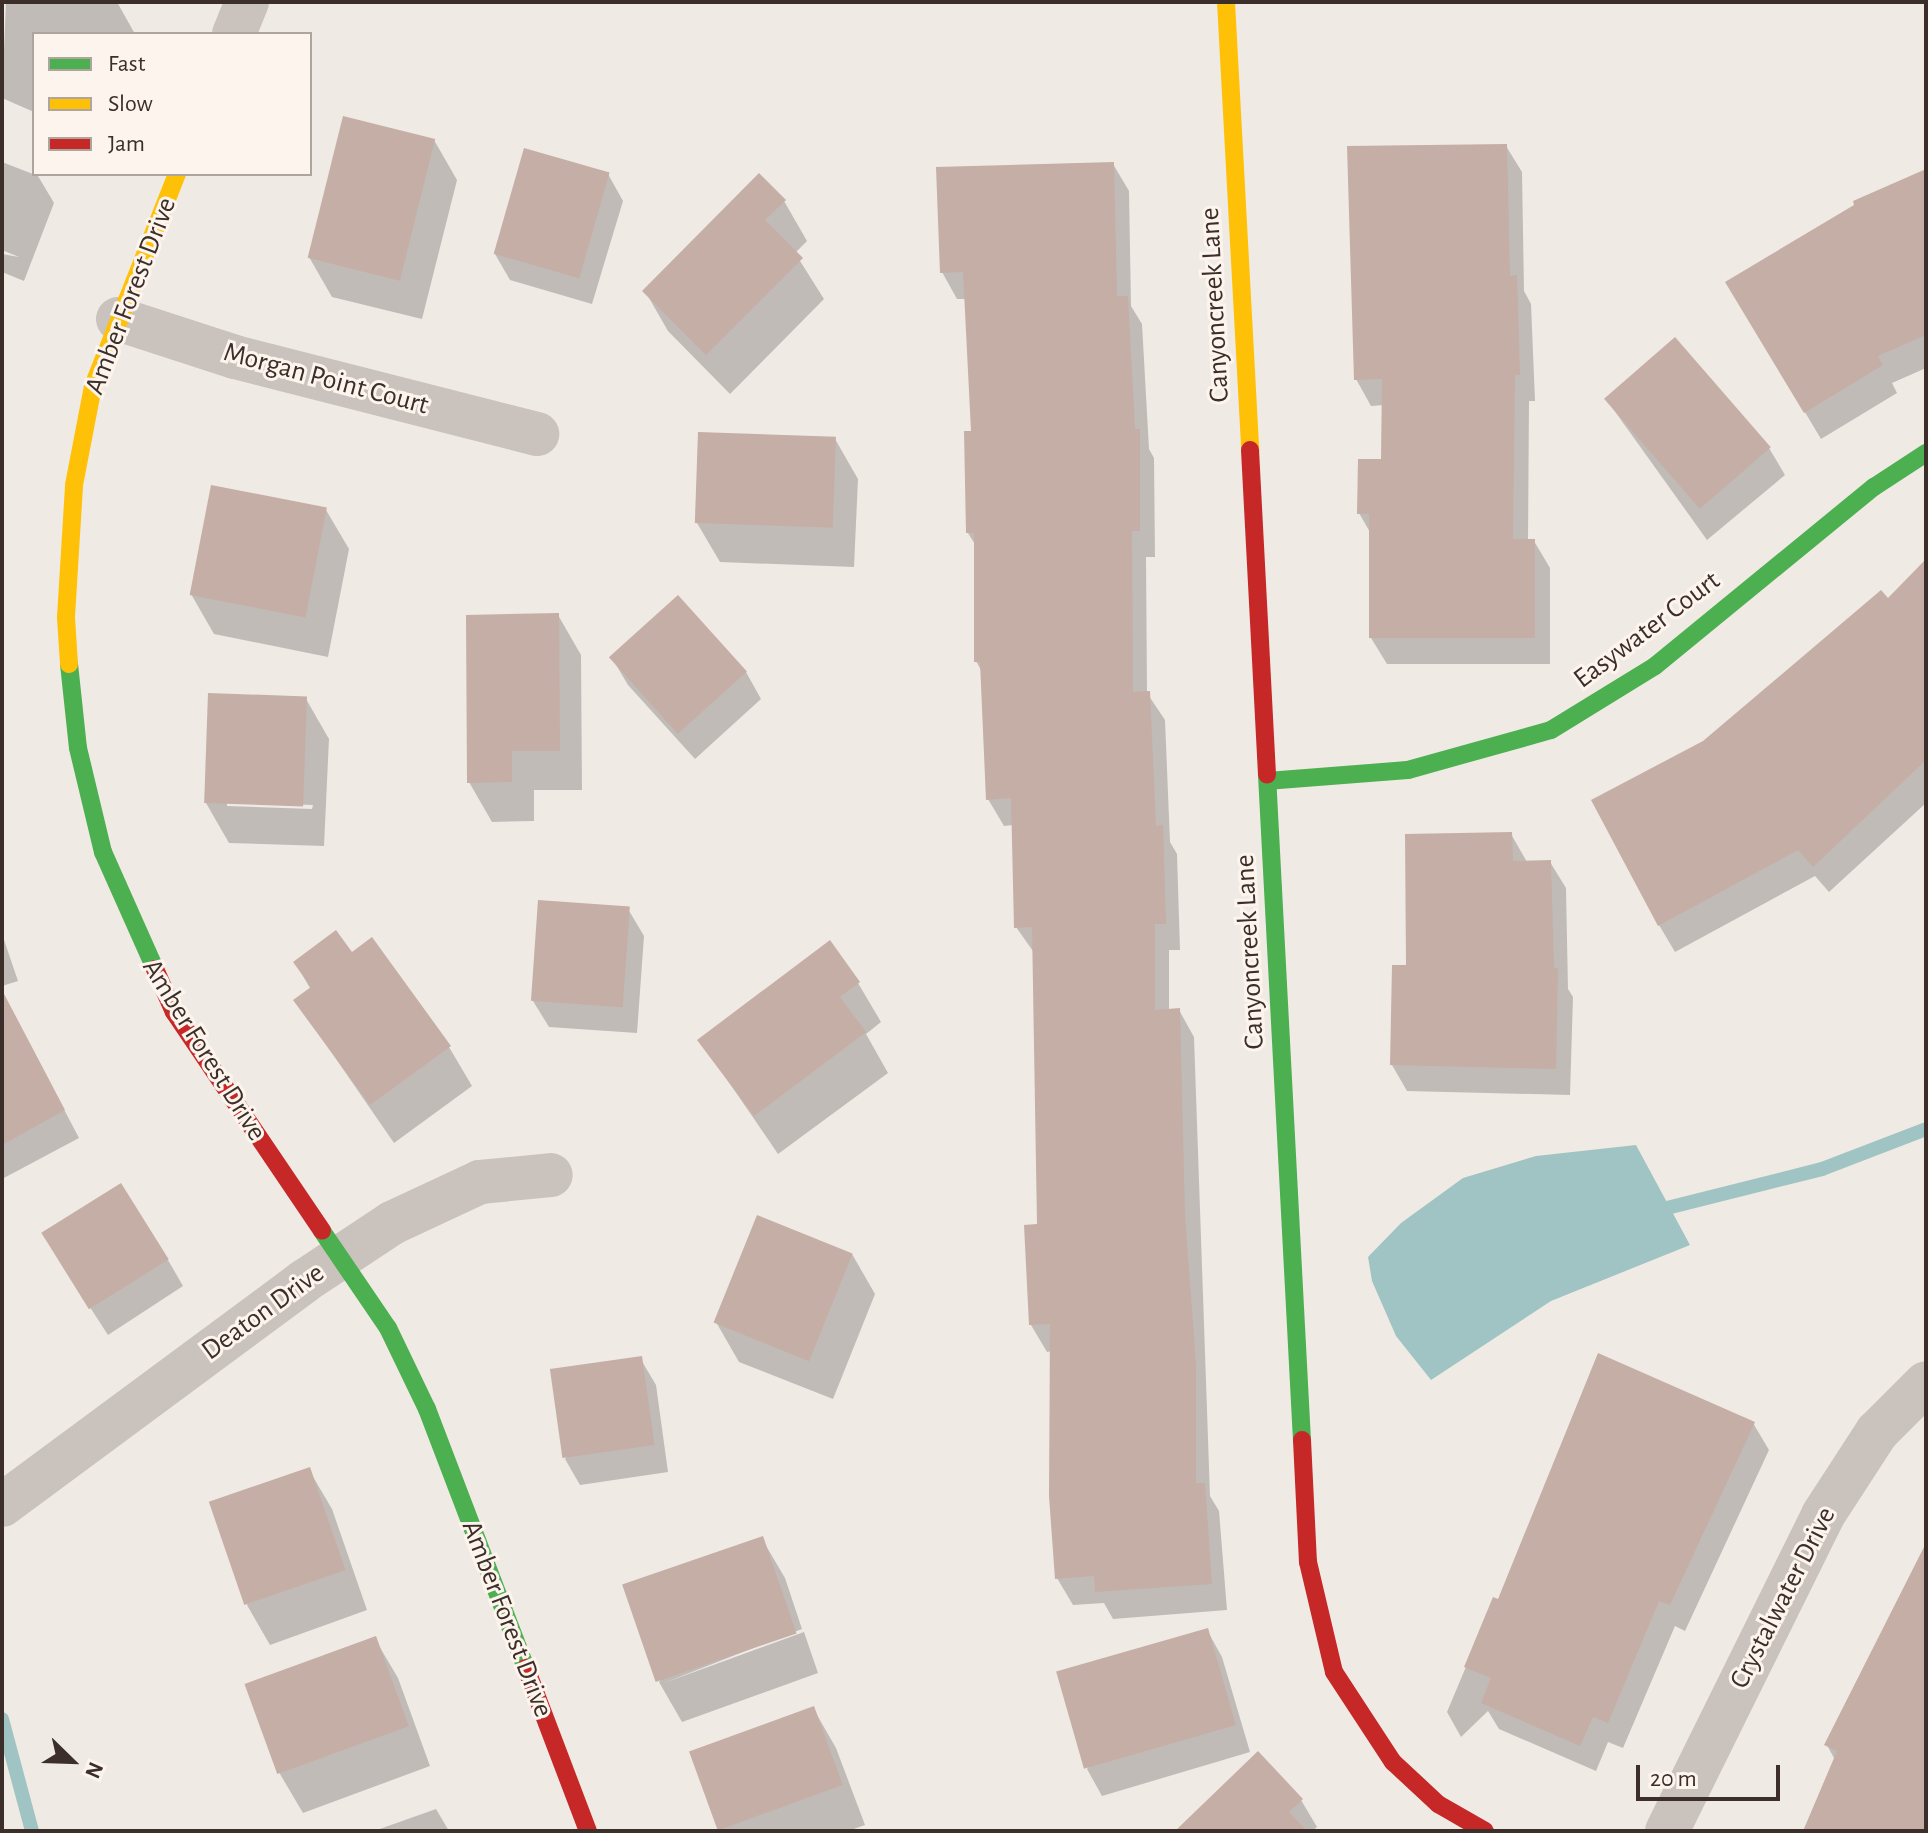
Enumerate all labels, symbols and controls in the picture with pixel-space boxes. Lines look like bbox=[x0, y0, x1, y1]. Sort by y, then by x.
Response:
legend bbox=[32, 32, 312, 176]
text: Fast bbox=[108, 52, 145, 76]
text: Slow bbox=[108, 92, 153, 116]
text: Jam bbox=[108, 132, 145, 156]
street label: Amber Forest Drive bbox=[78, 193, 184, 399]
street label: Canyoncreek Lane bbox=[1193, 207, 1237, 403]
street label: Morgan Point Court bbox=[220, 336, 432, 422]
street label: Easywater Court bbox=[1567, 564, 1727, 696]
street label: Canyoncreek Lane bbox=[1228, 854, 1272, 1050]
street label: Amber Forest Drive bbox=[135, 953, 273, 1147]
street label: Deaton Drive bbox=[195, 1256, 331, 1368]
street label: Crystalwater Drive bbox=[1723, 1502, 1843, 1694]
street label: Amber Forest Drive bbox=[454, 1516, 560, 1722]
north arrow bbox=[32, 1721, 112, 1801]
scale bar bbox=[1640, 1749, 1784, 1799]
text: N bbox=[81, 1759, 107, 1782]
text: 20 m bbox=[1650, 1767, 1697, 1791]

